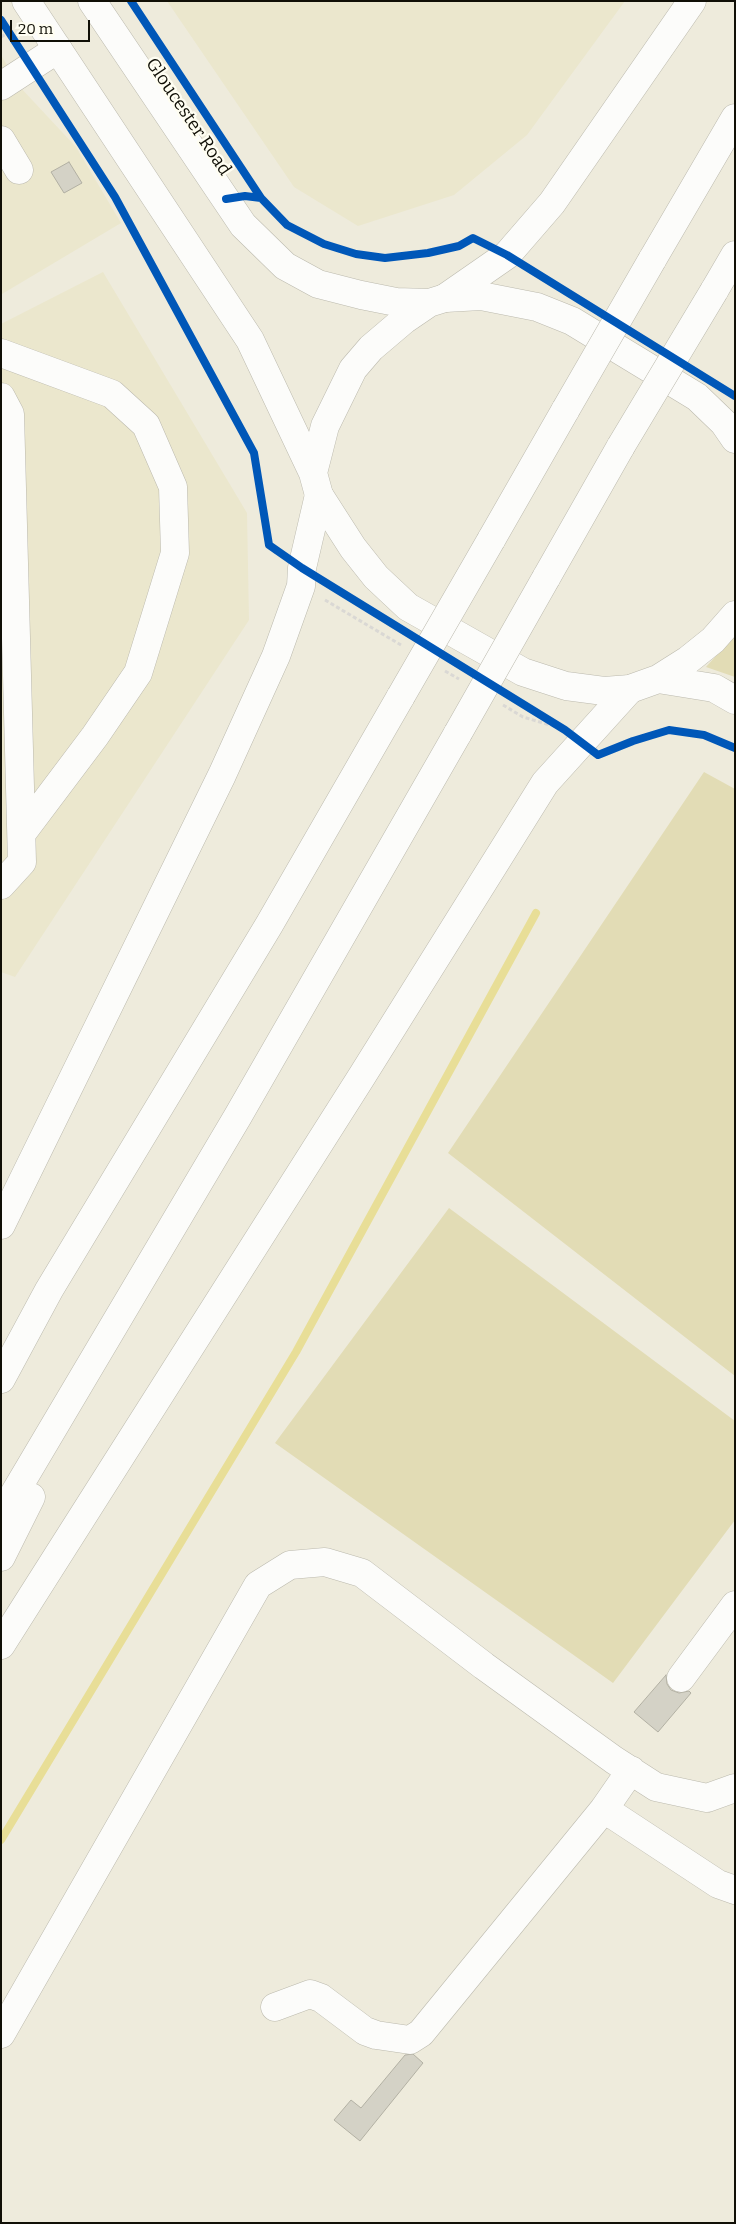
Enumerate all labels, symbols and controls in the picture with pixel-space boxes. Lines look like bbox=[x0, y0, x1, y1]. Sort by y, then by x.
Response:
scale bar bbox=[12, 10, 92, 42]
text: 20 m bbox=[18, 20, 53, 38]
street label: Gloucester Road bbox=[141, 54, 235, 180]

